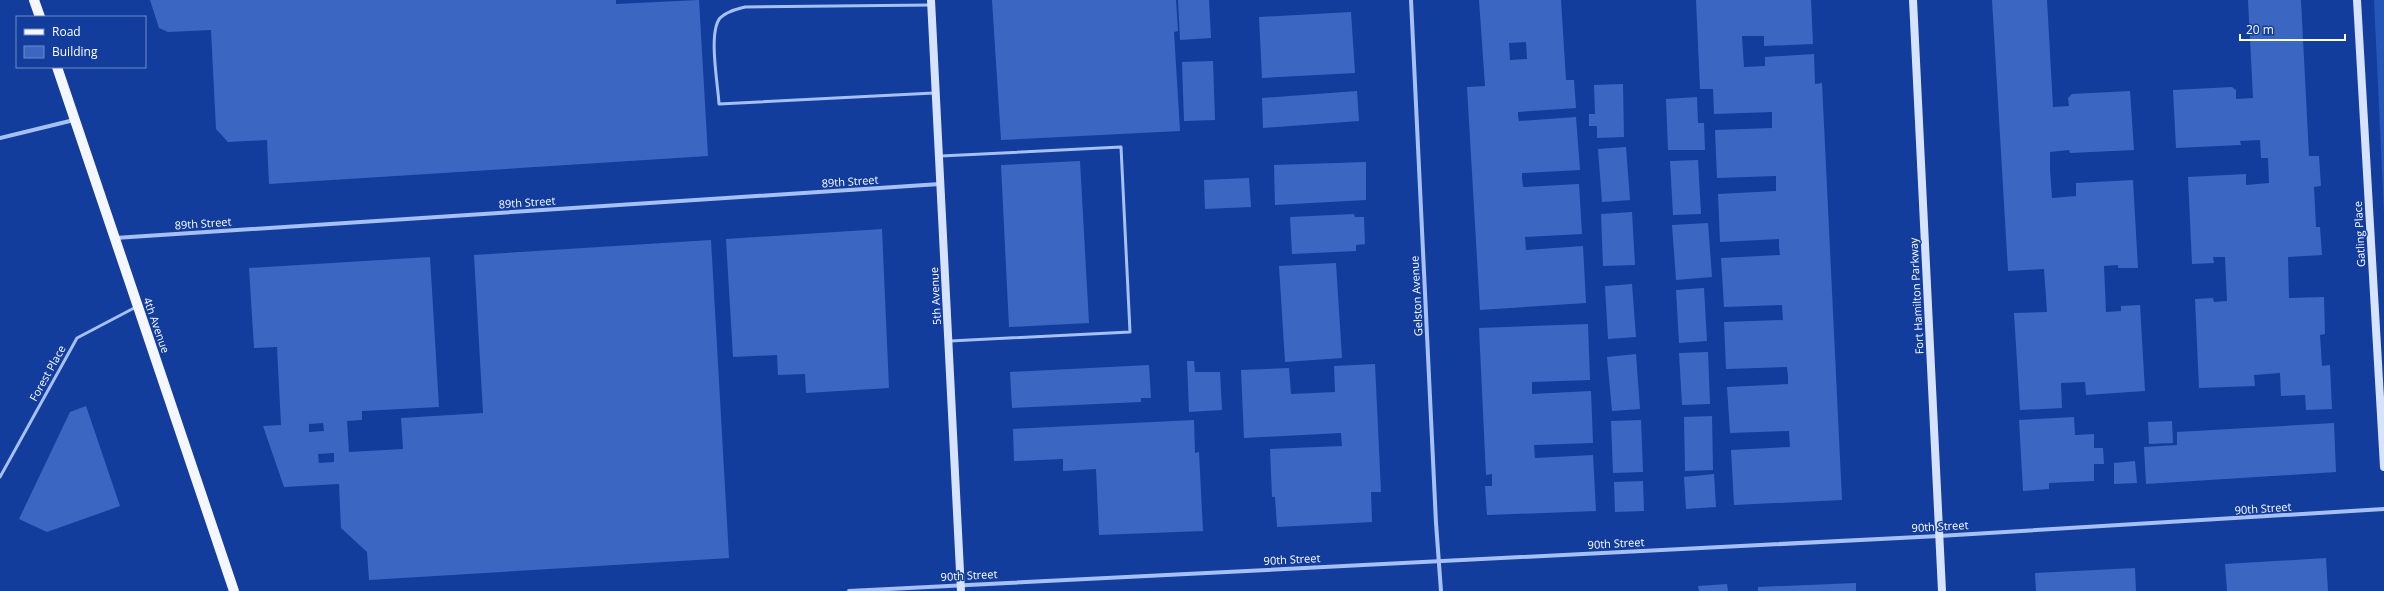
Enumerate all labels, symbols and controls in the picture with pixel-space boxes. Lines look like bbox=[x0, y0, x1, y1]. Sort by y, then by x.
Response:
legend bbox=[16, 16, 146, 68]
scale bar bbox=[2240, 16, 2345, 42]
text: 20 m bbox=[2246, 21, 2274, 38]
text: Road bbox=[52, 23, 81, 40]
text: Building bbox=[52, 43, 98, 60]
street label: 89th Street bbox=[821, 172, 879, 190]
street label: 89th Street bbox=[498, 193, 556, 211]
street label: Gatling Place bbox=[2350, 201, 2368, 267]
street label: 89th Street bbox=[174, 214, 232, 232]
street label: Fort Hamilton Parkway bbox=[1905, 237, 1927, 355]
street label: Gelston Avenue bbox=[1406, 255, 1426, 337]
street label: 5th Avenue bbox=[926, 267, 944, 325]
street label: 4th Avenue bbox=[140, 295, 174, 355]
street label: Forest Place bbox=[25, 342, 69, 404]
street label: 90th Street bbox=[2234, 499, 2292, 517]
street label: 90th Street bbox=[1911, 517, 1969, 535]
street label: 90th Street bbox=[1587, 534, 1645, 552]
street label: 90th Street bbox=[1263, 550, 1321, 568]
street label: 90th Street bbox=[940, 566, 998, 584]

